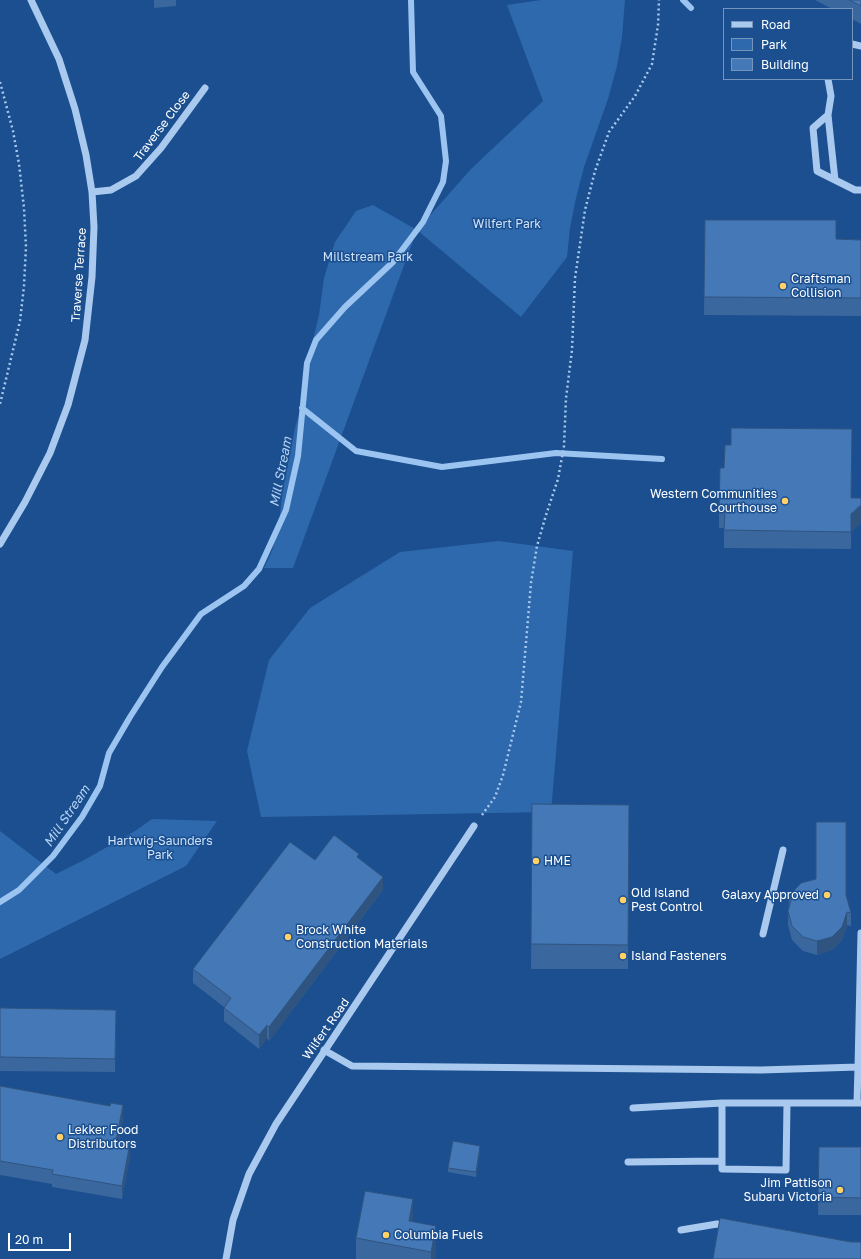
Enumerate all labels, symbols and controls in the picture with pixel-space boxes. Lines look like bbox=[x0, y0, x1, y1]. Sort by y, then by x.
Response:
legend bbox=[723, 8, 853, 80]
text: Road bbox=[761, 17, 790, 32]
text: Park bbox=[761, 37, 787, 52]
text: Building bbox=[761, 57, 809, 72]
street label: Traverse Close bbox=[131, 88, 193, 164]
park label: Wilfert Park bbox=[473, 217, 541, 231]
street label: Traverse Terrace bbox=[69, 227, 89, 323]
park label: Millstream Park bbox=[323, 250, 413, 264]
place label: Craftsman Collision bbox=[791, 272, 851, 300]
marker: Craftsman Collision bbox=[778, 281, 788, 291]
water label: Mill Stream bbox=[267, 436, 295, 508]
place label: Western Communities Courthouse bbox=[650, 487, 777, 515]
marker: Western Communities Courthouse bbox=[780, 496, 790, 506]
water label: Mill Stream bbox=[41, 782, 93, 850]
park label: Hartwig-Saunders Park bbox=[107, 834, 213, 862]
place label: HME bbox=[544, 854, 571, 868]
marker: HME bbox=[531, 856, 541, 866]
place label: Old Island Pest Control bbox=[631, 886, 703, 914]
place label: Galaxy Approved bbox=[722, 888, 819, 902]
marker: Galaxy Approved bbox=[822, 890, 832, 900]
marker: Old Island Pest Control bbox=[618, 895, 628, 905]
place label: Brock White Construction Materials bbox=[296, 923, 428, 951]
marker: Brock White Construction Materials bbox=[283, 932, 293, 942]
place label: Island Fasteners bbox=[631, 949, 727, 963]
marker: Island Fasteners bbox=[618, 951, 628, 961]
street label: Wilfert Road bbox=[300, 996, 352, 1062]
place label: Lekker Food Distributors bbox=[68, 1123, 138, 1151]
marker: Lekker Food Distributors bbox=[55, 1132, 65, 1142]
place label: Jim Pattison Subaru Victoria bbox=[743, 1176, 832, 1204]
marker: Jim Pattison Subaru Victoria bbox=[835, 1185, 845, 1195]
scale bar bbox=[10, 1225, 73, 1251]
place label: Columbia Fuels bbox=[394, 1228, 483, 1242]
marker: Columbia Fuels bbox=[381, 1230, 391, 1240]
text: 20 m bbox=[15, 1232, 43, 1247]

